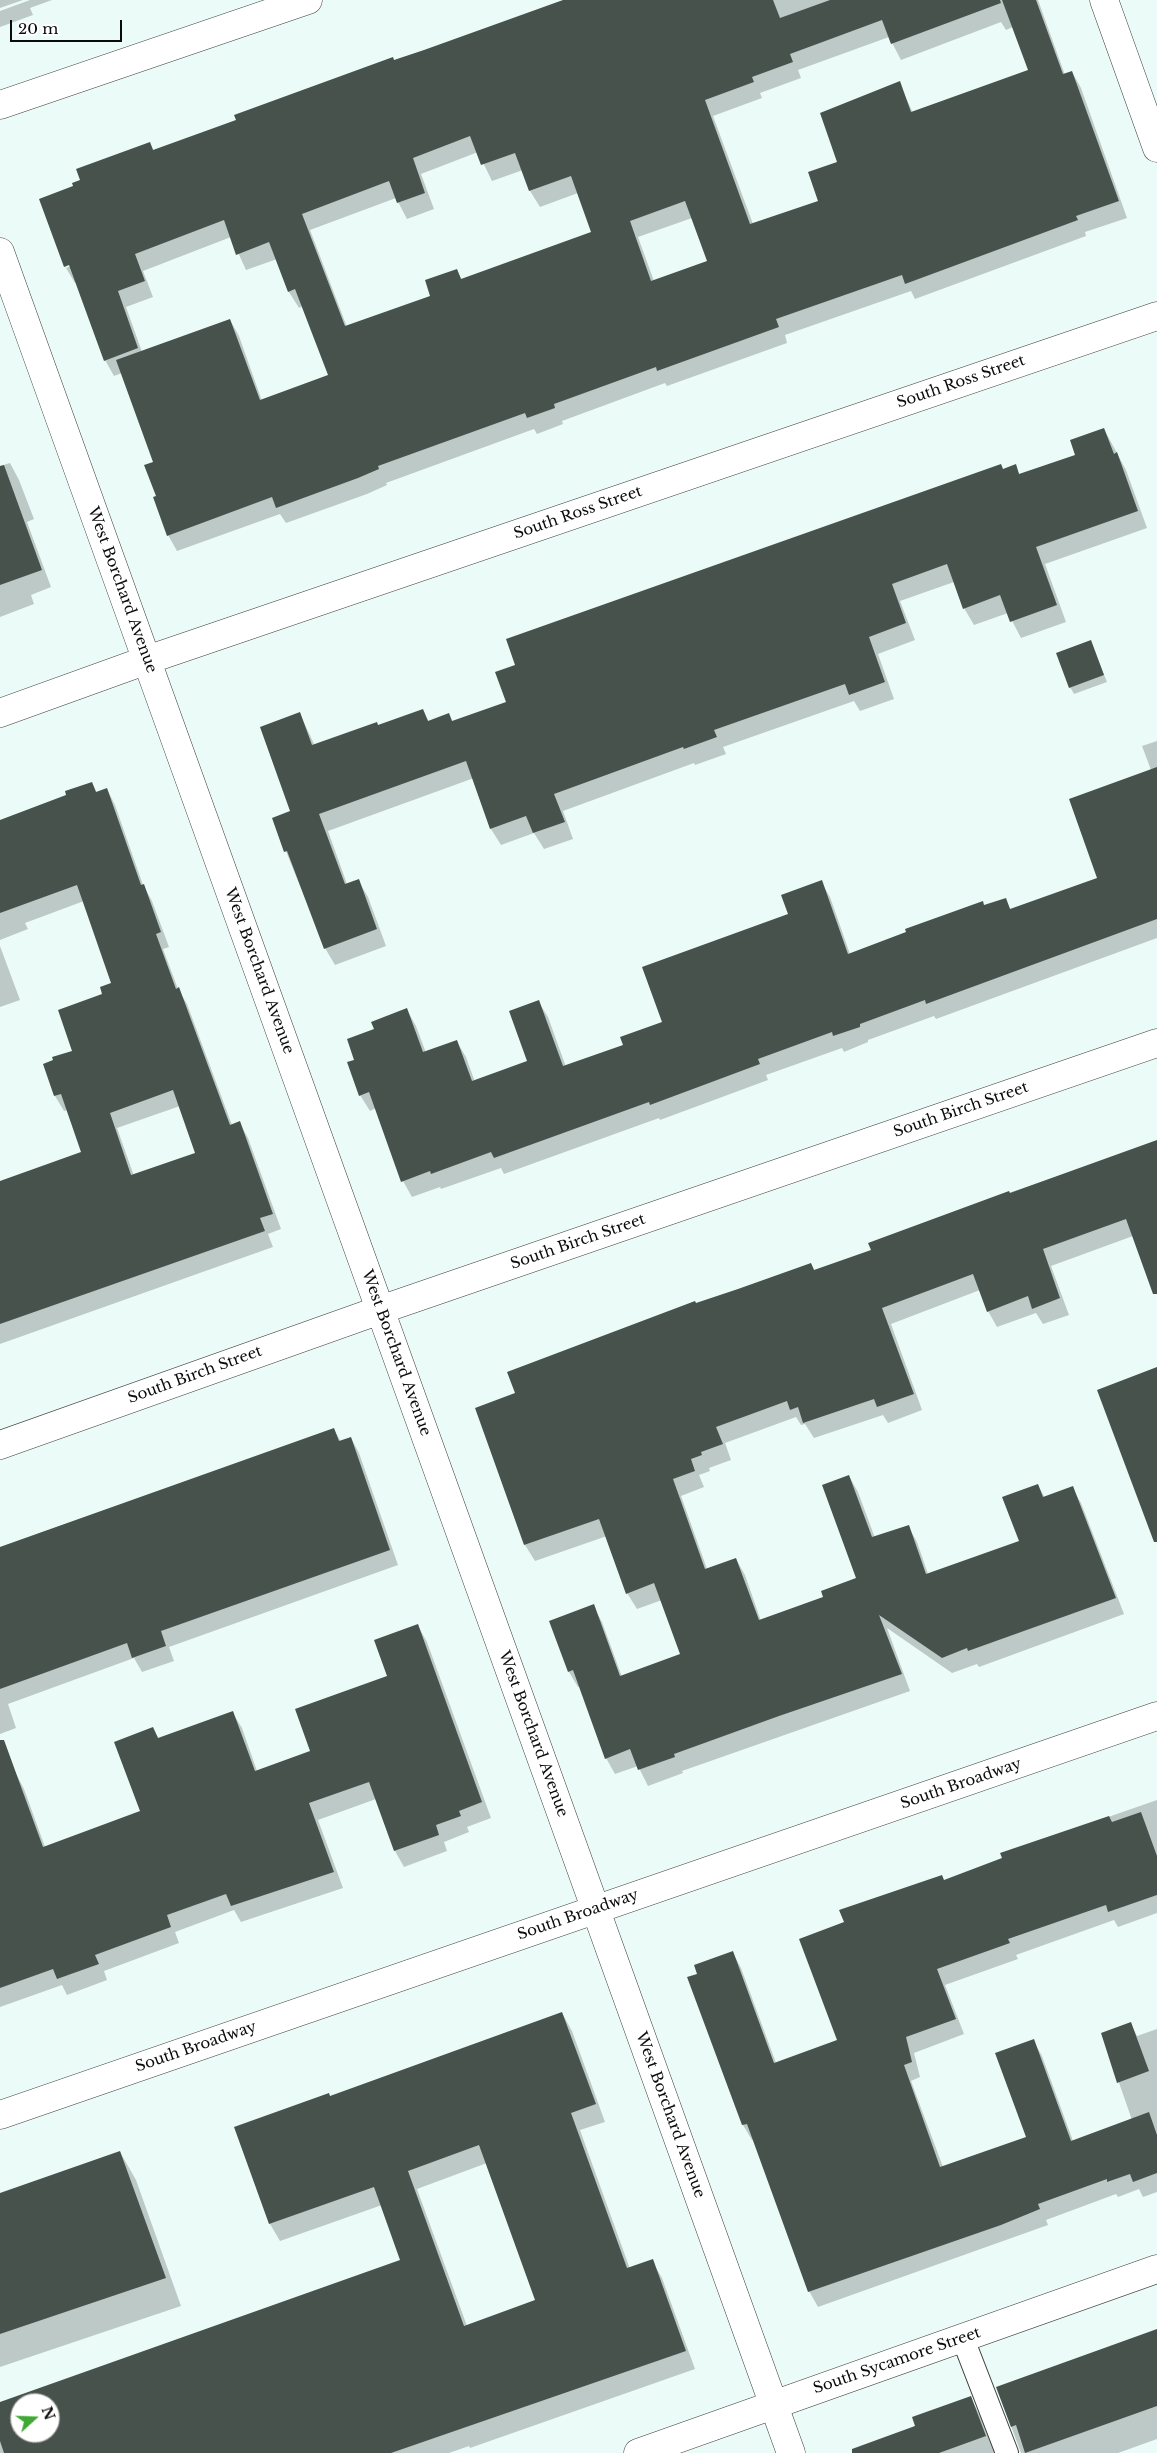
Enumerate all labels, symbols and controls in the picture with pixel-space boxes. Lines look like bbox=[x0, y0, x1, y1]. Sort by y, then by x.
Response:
scale bar bbox=[12, 10, 125, 42]
text: 20 m bbox=[18, 19, 58, 38]
street label: South Ross Street bbox=[895, 352, 1027, 412]
street label: South Ross Street bbox=[512, 483, 644, 543]
street label: West Borchard Avenue bbox=[84, 505, 160, 675]
street label: West Borchard Avenue bbox=[221, 886, 297, 1056]
street label: South Birch Street bbox=[891, 1079, 1031, 1141]
street label: South Birch Street bbox=[508, 1211, 648, 1273]
street label: West Borchard Avenue bbox=[358, 1268, 434, 1438]
street label: South Birch Street bbox=[126, 1342, 264, 1408]
street label: West Borchard Avenue bbox=[495, 1649, 571, 1819]
street label: South Broadway bbox=[898, 1755, 1024, 1813]
street label: South Broadway bbox=[515, 1886, 641, 1944]
street label: South Broadway bbox=[133, 2018, 259, 2076]
street label: West Borchard Avenue bbox=[632, 2030, 708, 2200]
street label: South Sycamore Street bbox=[811, 2324, 983, 2398]
north arrow bbox=[10, 2393, 60, 2443]
text: N bbox=[37, 2404, 59, 2422]

